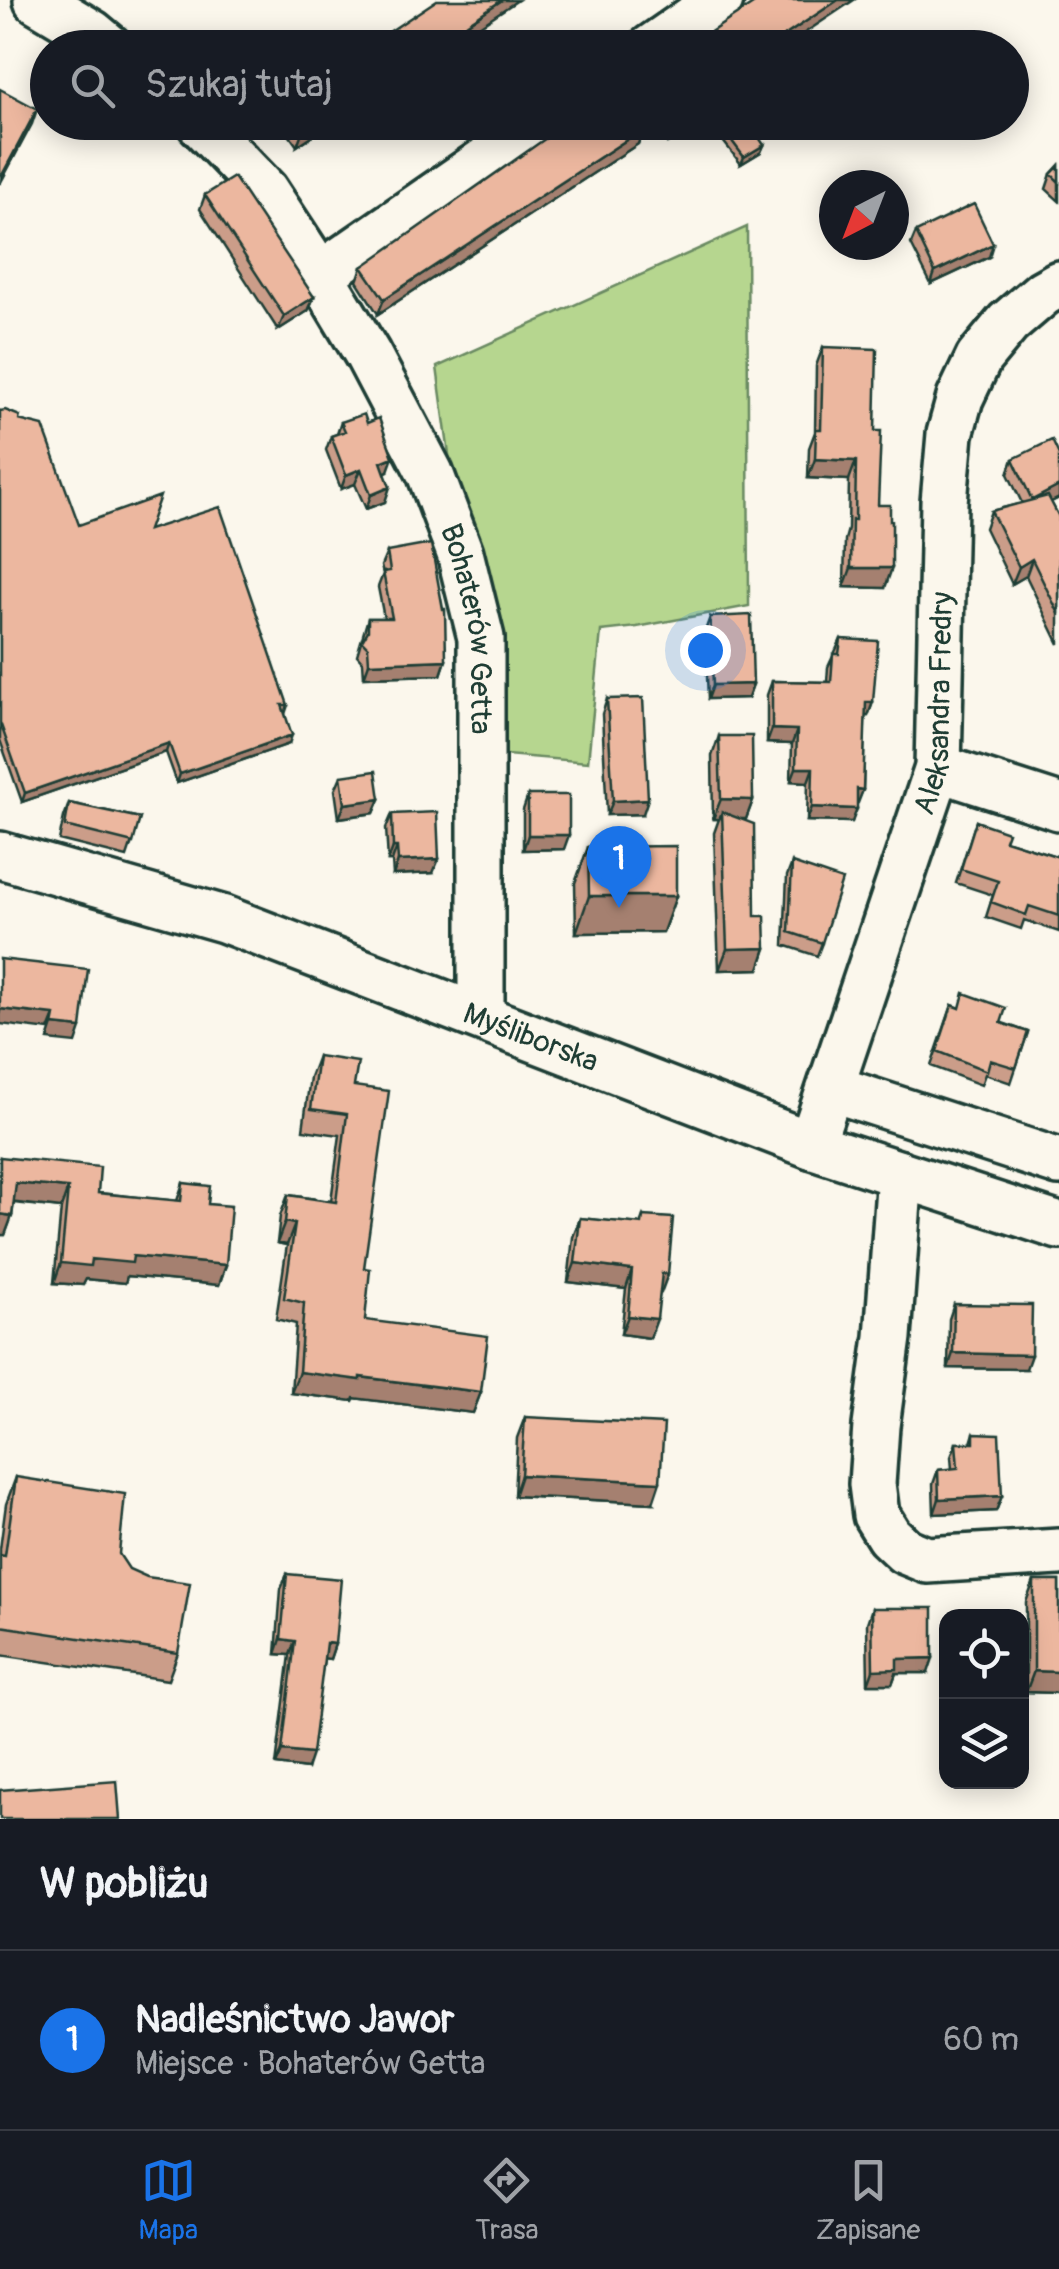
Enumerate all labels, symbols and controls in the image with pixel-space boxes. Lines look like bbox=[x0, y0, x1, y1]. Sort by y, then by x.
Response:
search box bbox=[30, 30, 1029, 140]
icon: search bbox=[65, 58, 120, 113]
text: Szukaj tutaj bbox=[145, 61, 333, 109]
north arrow bbox=[819, 170, 909, 260]
street label: Bohaterów Getta bbox=[432, 519, 499, 734]
street label: Aleksandra Fredry bbox=[906, 591, 961, 820]
your location bbox=[680, 625, 731, 676]
pin: 1 bbox=[586, 826, 652, 908]
street label: Myśliborska bbox=[458, 995, 604, 1080]
map controls bbox=[939, 1609, 1029, 1789]
button: locate bbox=[939, 1609, 1029, 1699]
button: layers bbox=[939, 1699, 1029, 1789]
text: W pobliżu bbox=[40, 1858, 208, 1910]
text: Nadleśnictwo Jawor bbox=[135, 1996, 454, 2044]
text: 1 bbox=[66, 2020, 79, 2060]
text: 60 m bbox=[943, 2020, 1019, 2060]
text: Miejsce · Bohaterów Getta bbox=[135, 2044, 485, 2084]
tab: Mapa bbox=[139, 2153, 198, 2248]
tab: Trasa bbox=[475, 2153, 538, 2248]
tab: Zapisane bbox=[816, 2153, 920, 2248]

